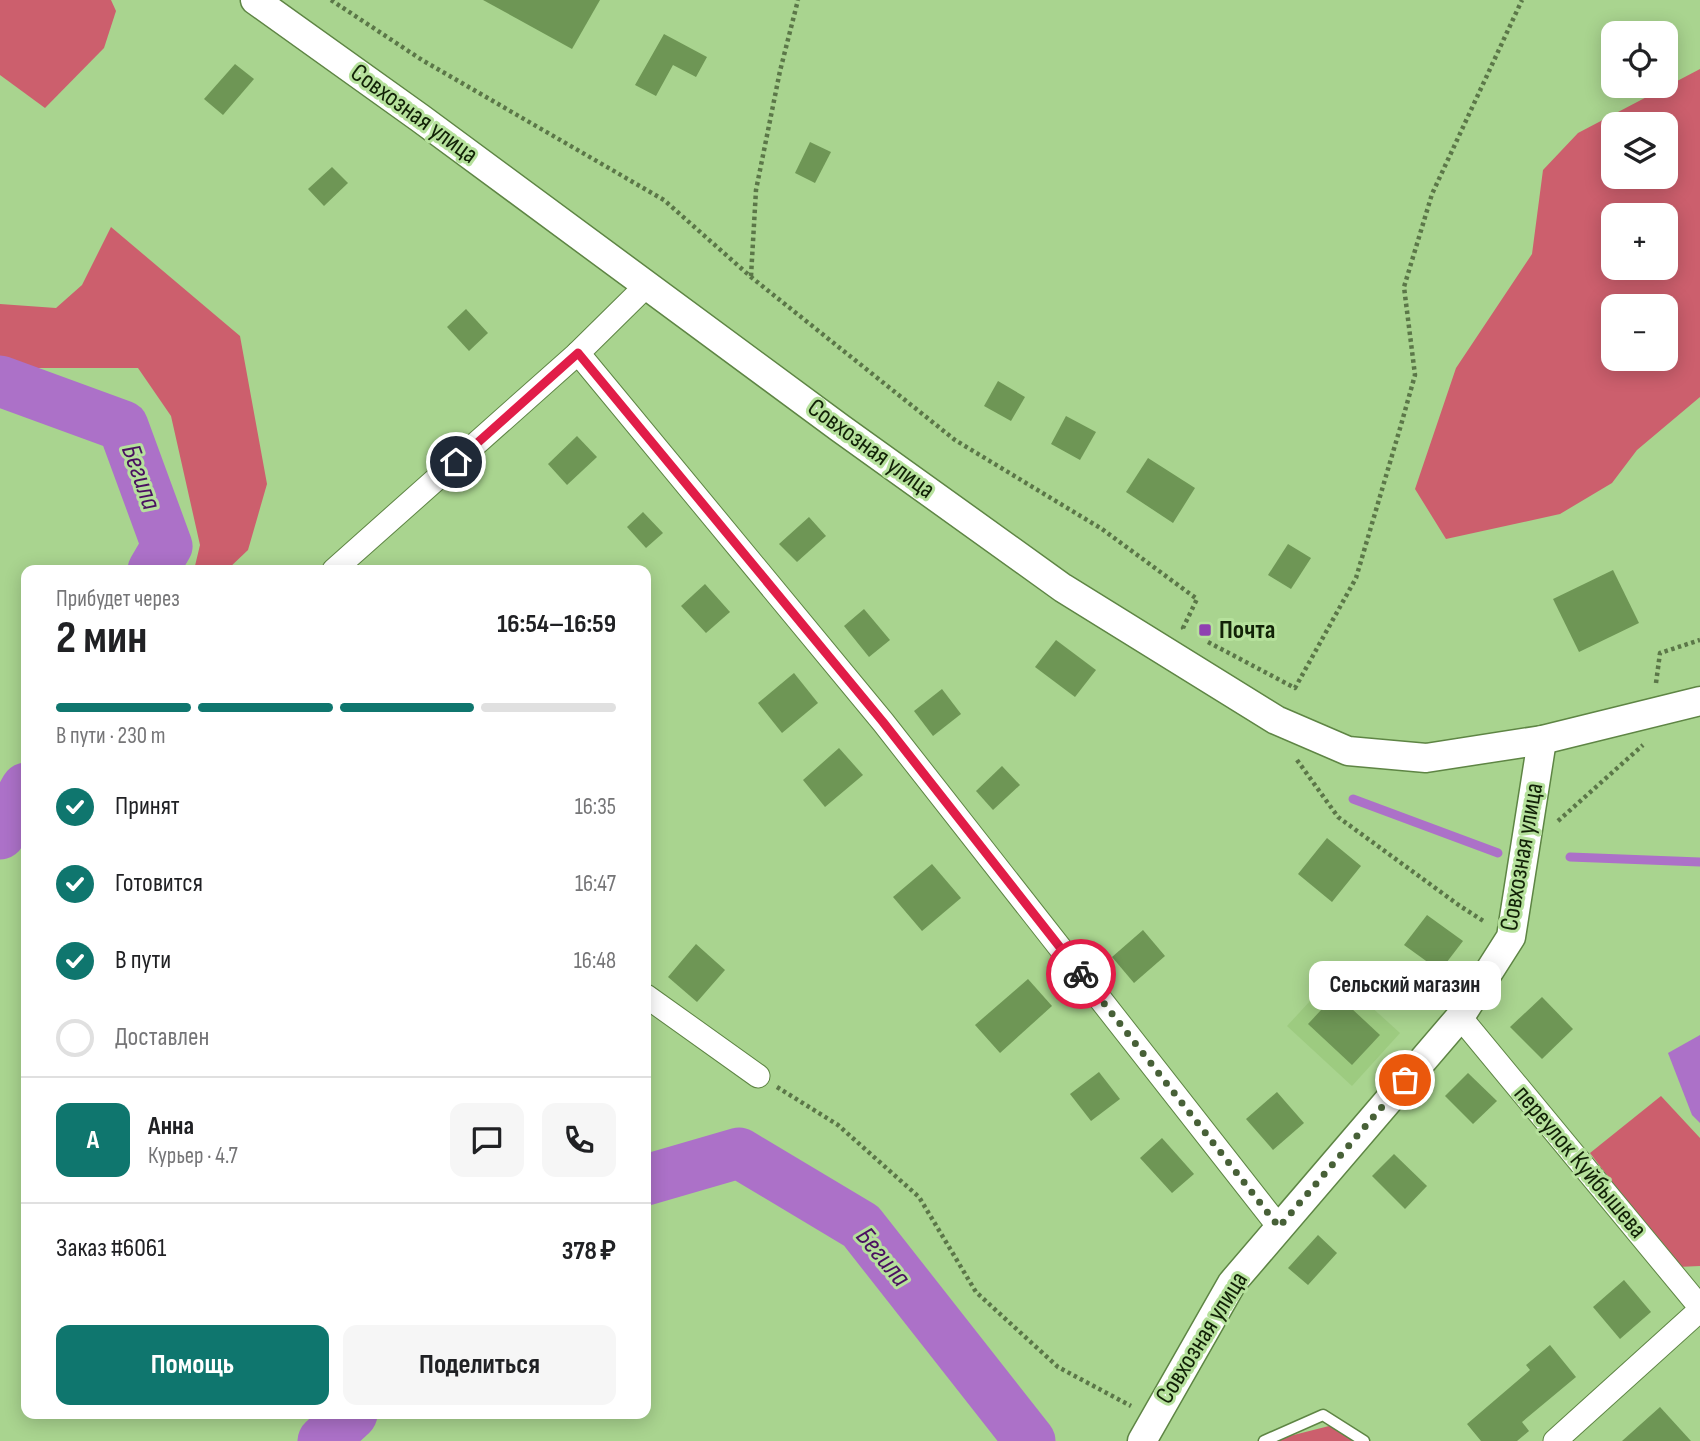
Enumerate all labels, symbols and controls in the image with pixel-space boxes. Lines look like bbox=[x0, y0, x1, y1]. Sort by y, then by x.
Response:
map controls bbox=[1601, 21, 1678, 371]
button: locate bbox=[1601, 21, 1678, 98]
street label: Совхозная улица bbox=[344, 58, 484, 170]
button: layers bbox=[1601, 112, 1678, 189]
button: + bbox=[1601, 203, 1678, 280]
button: − bbox=[1601, 294, 1678, 371]
street label: Совхозная улица bbox=[801, 393, 941, 505]
pin bbox=[426, 432, 486, 492]
water label: Бегила bbox=[114, 440, 168, 515]
icon: home bbox=[437, 443, 475, 481]
text: Прибудет через bbox=[56, 585, 180, 613]
text: 16:54–16:59 bbox=[497, 609, 616, 640]
text: 2 мин bbox=[56, 611, 147, 666]
place label: Почта bbox=[1219, 615, 1275, 646]
marker: Почта bbox=[1197, 622, 1213, 638]
text: В пути · 230 m bbox=[56, 722, 165, 750]
street label: Совхозная улица bbox=[1494, 781, 1550, 933]
icon: check bbox=[56, 788, 94, 826]
text: Принят bbox=[115, 791, 180, 822]
text: 16:35 bbox=[575, 793, 616, 821]
icon: check bbox=[56, 865, 94, 903]
text: Готовится bbox=[115, 868, 203, 899]
text: 16:47 bbox=[575, 870, 616, 898]
courier bbox=[1046, 939, 1116, 1009]
icon: check bbox=[56, 942, 94, 980]
text: В пути bbox=[115, 945, 171, 976]
text: 16:48 bbox=[574, 947, 616, 975]
icon: bike bbox=[1062, 955, 1100, 993]
callout: Сельский магазин bbox=[1309, 961, 1501, 1010]
text: Сельский магазин bbox=[1330, 971, 1480, 999]
text: Доставлен bbox=[115, 1022, 209, 1053]
pin bbox=[1375, 1050, 1435, 1110]
icon: bag bbox=[1386, 1061, 1424, 1099]
street label: переулок Куйбышева bbox=[1507, 1079, 1653, 1245]
button: chat bbox=[450, 1103, 524, 1177]
button: phone bbox=[542, 1103, 616, 1177]
text: Анна bbox=[148, 1111, 194, 1142]
text: А bbox=[87, 1125, 99, 1156]
text: Курьер · 4.7 bbox=[148, 1142, 238, 1170]
water label: Бегила bbox=[849, 1221, 918, 1294]
text: Заказ #6061 bbox=[56, 1233, 166, 1264]
text: 378 ₽ bbox=[562, 1236, 616, 1267]
street label: Совхозная улица bbox=[1149, 1266, 1255, 1410]
button: Помощь bbox=[56, 1325, 329, 1405]
button: Поделиться bbox=[343, 1325, 616, 1405]

